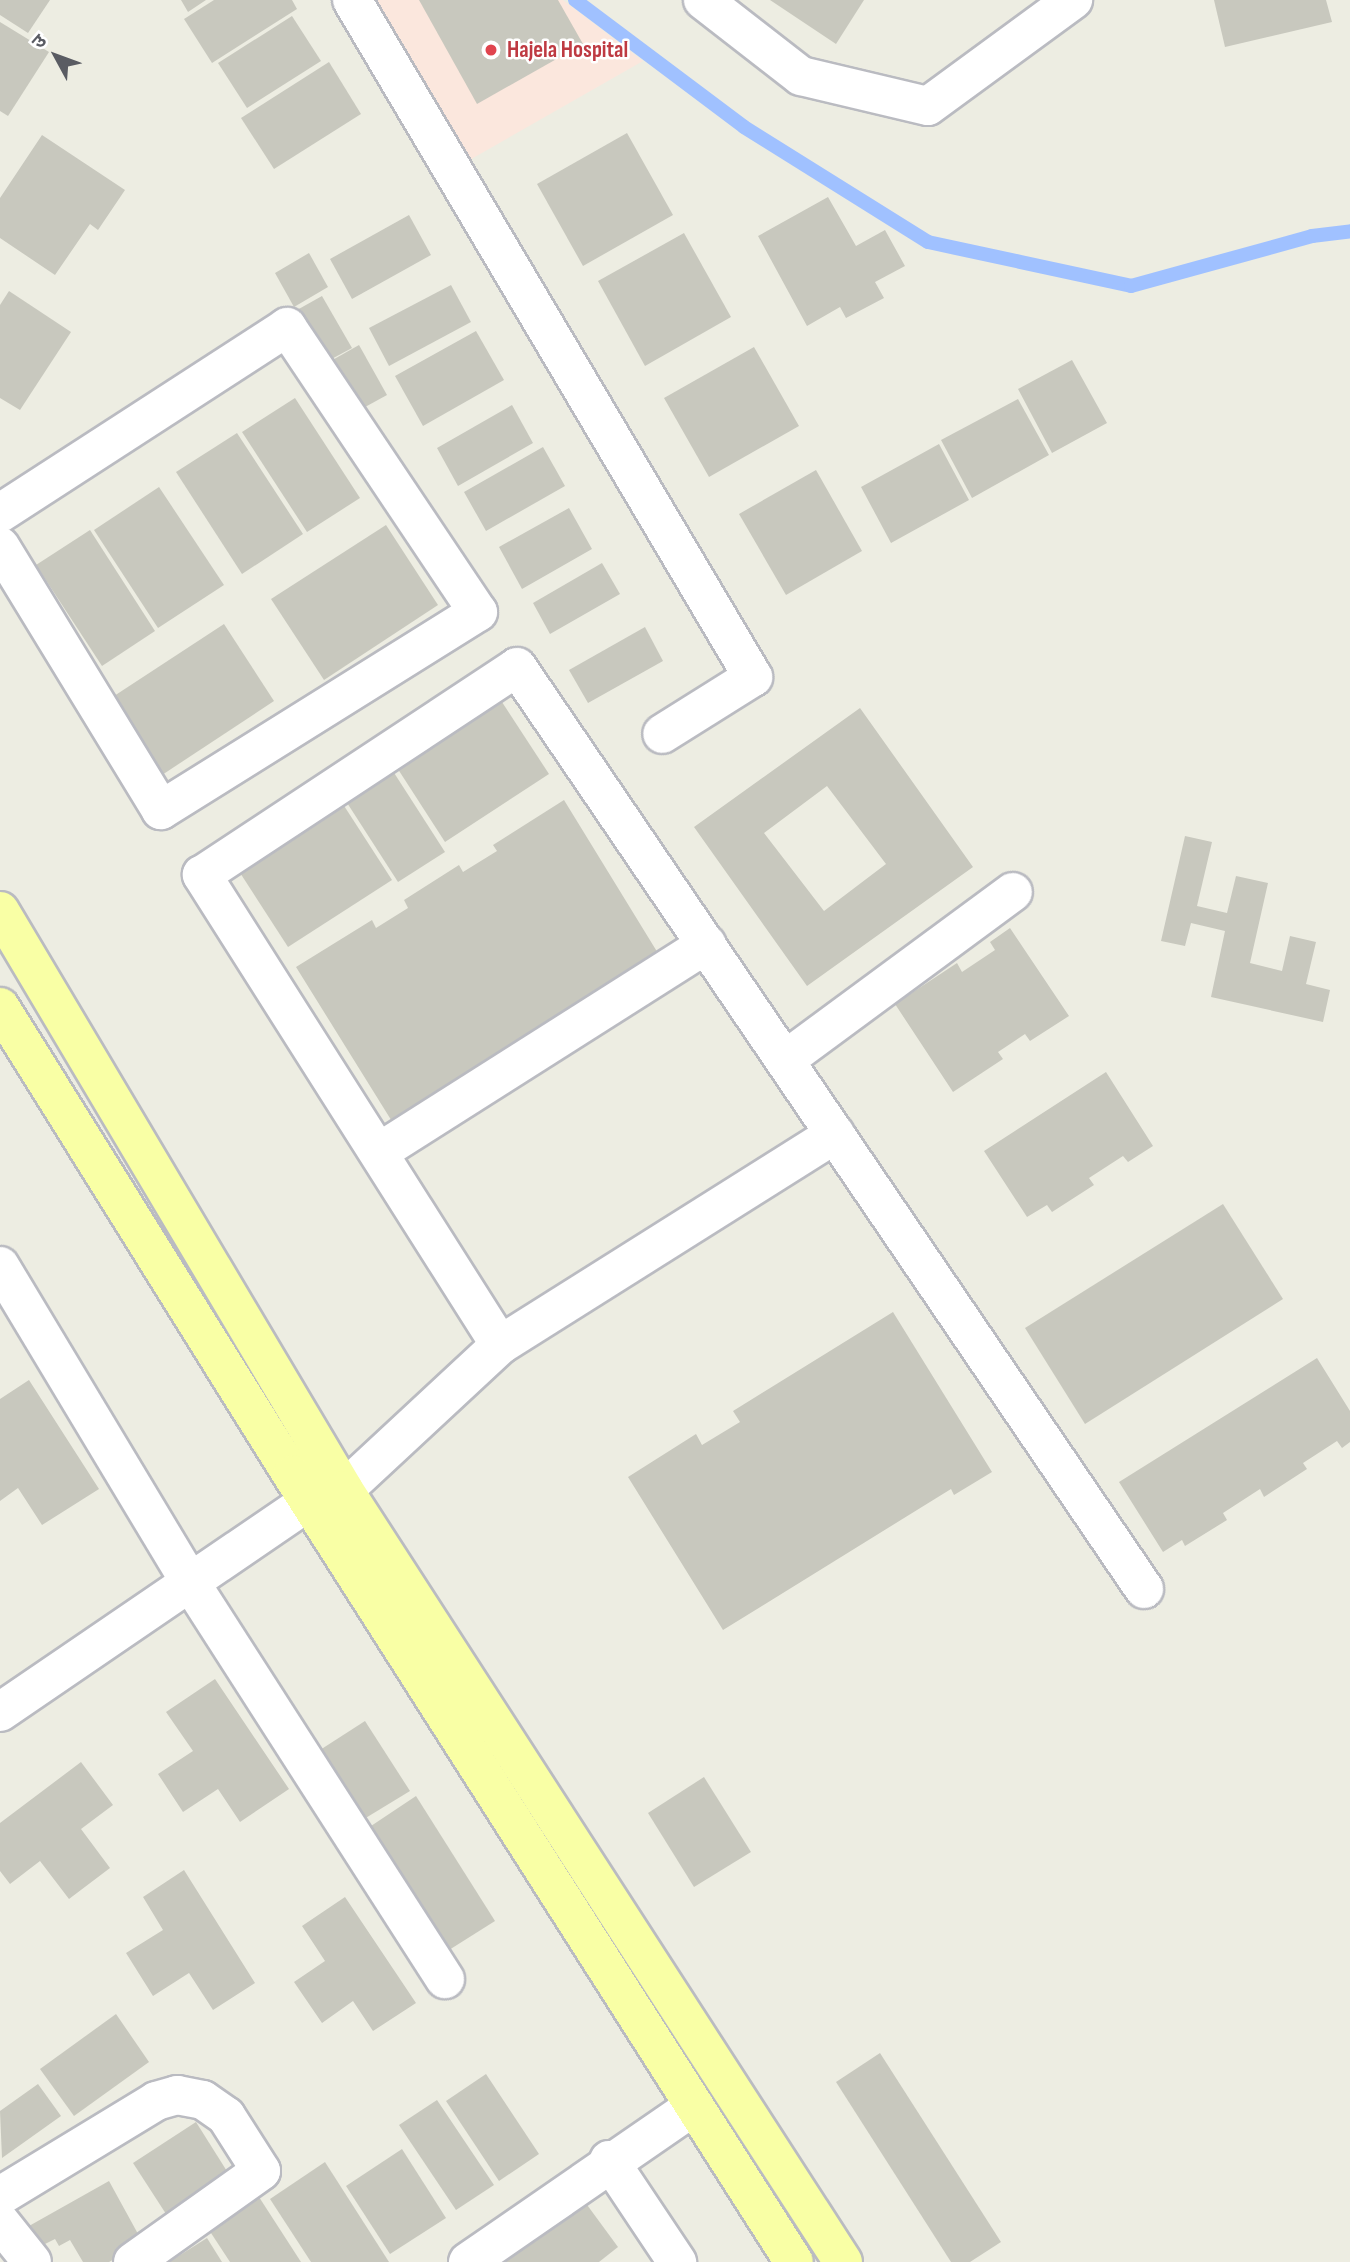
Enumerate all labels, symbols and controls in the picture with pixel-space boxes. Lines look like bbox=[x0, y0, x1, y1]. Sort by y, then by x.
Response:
north arrow bbox=[21, 21, 91, 91]
text: उ bbox=[27, 30, 52, 54]
place label: Hajela Hospital bbox=[507, 36, 628, 64]
marker: Hajela Hospital bbox=[481, 40, 501, 60]

